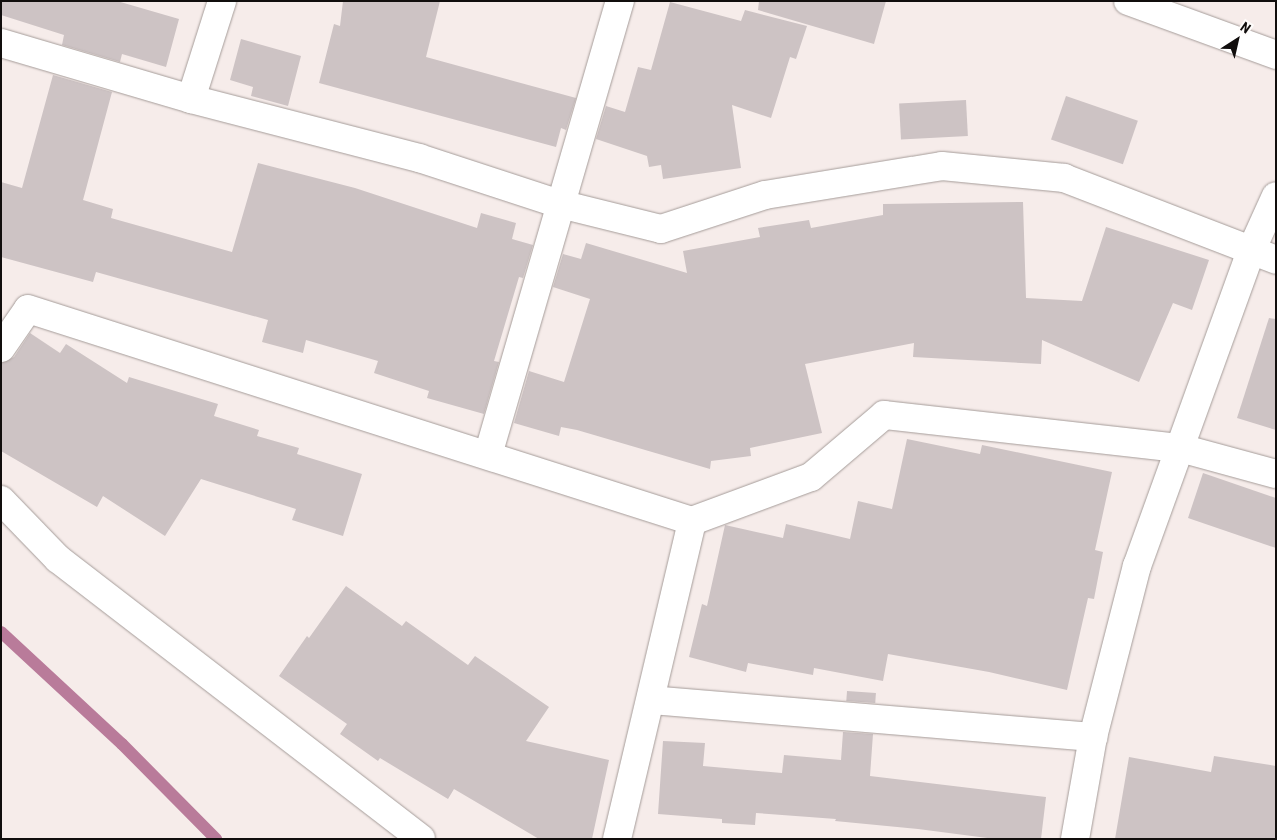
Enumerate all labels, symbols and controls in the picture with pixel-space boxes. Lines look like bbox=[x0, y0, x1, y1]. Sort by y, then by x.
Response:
north arrow bbox=[1212, 15, 1262, 65]
text: N bbox=[1237, 19, 1254, 37]

